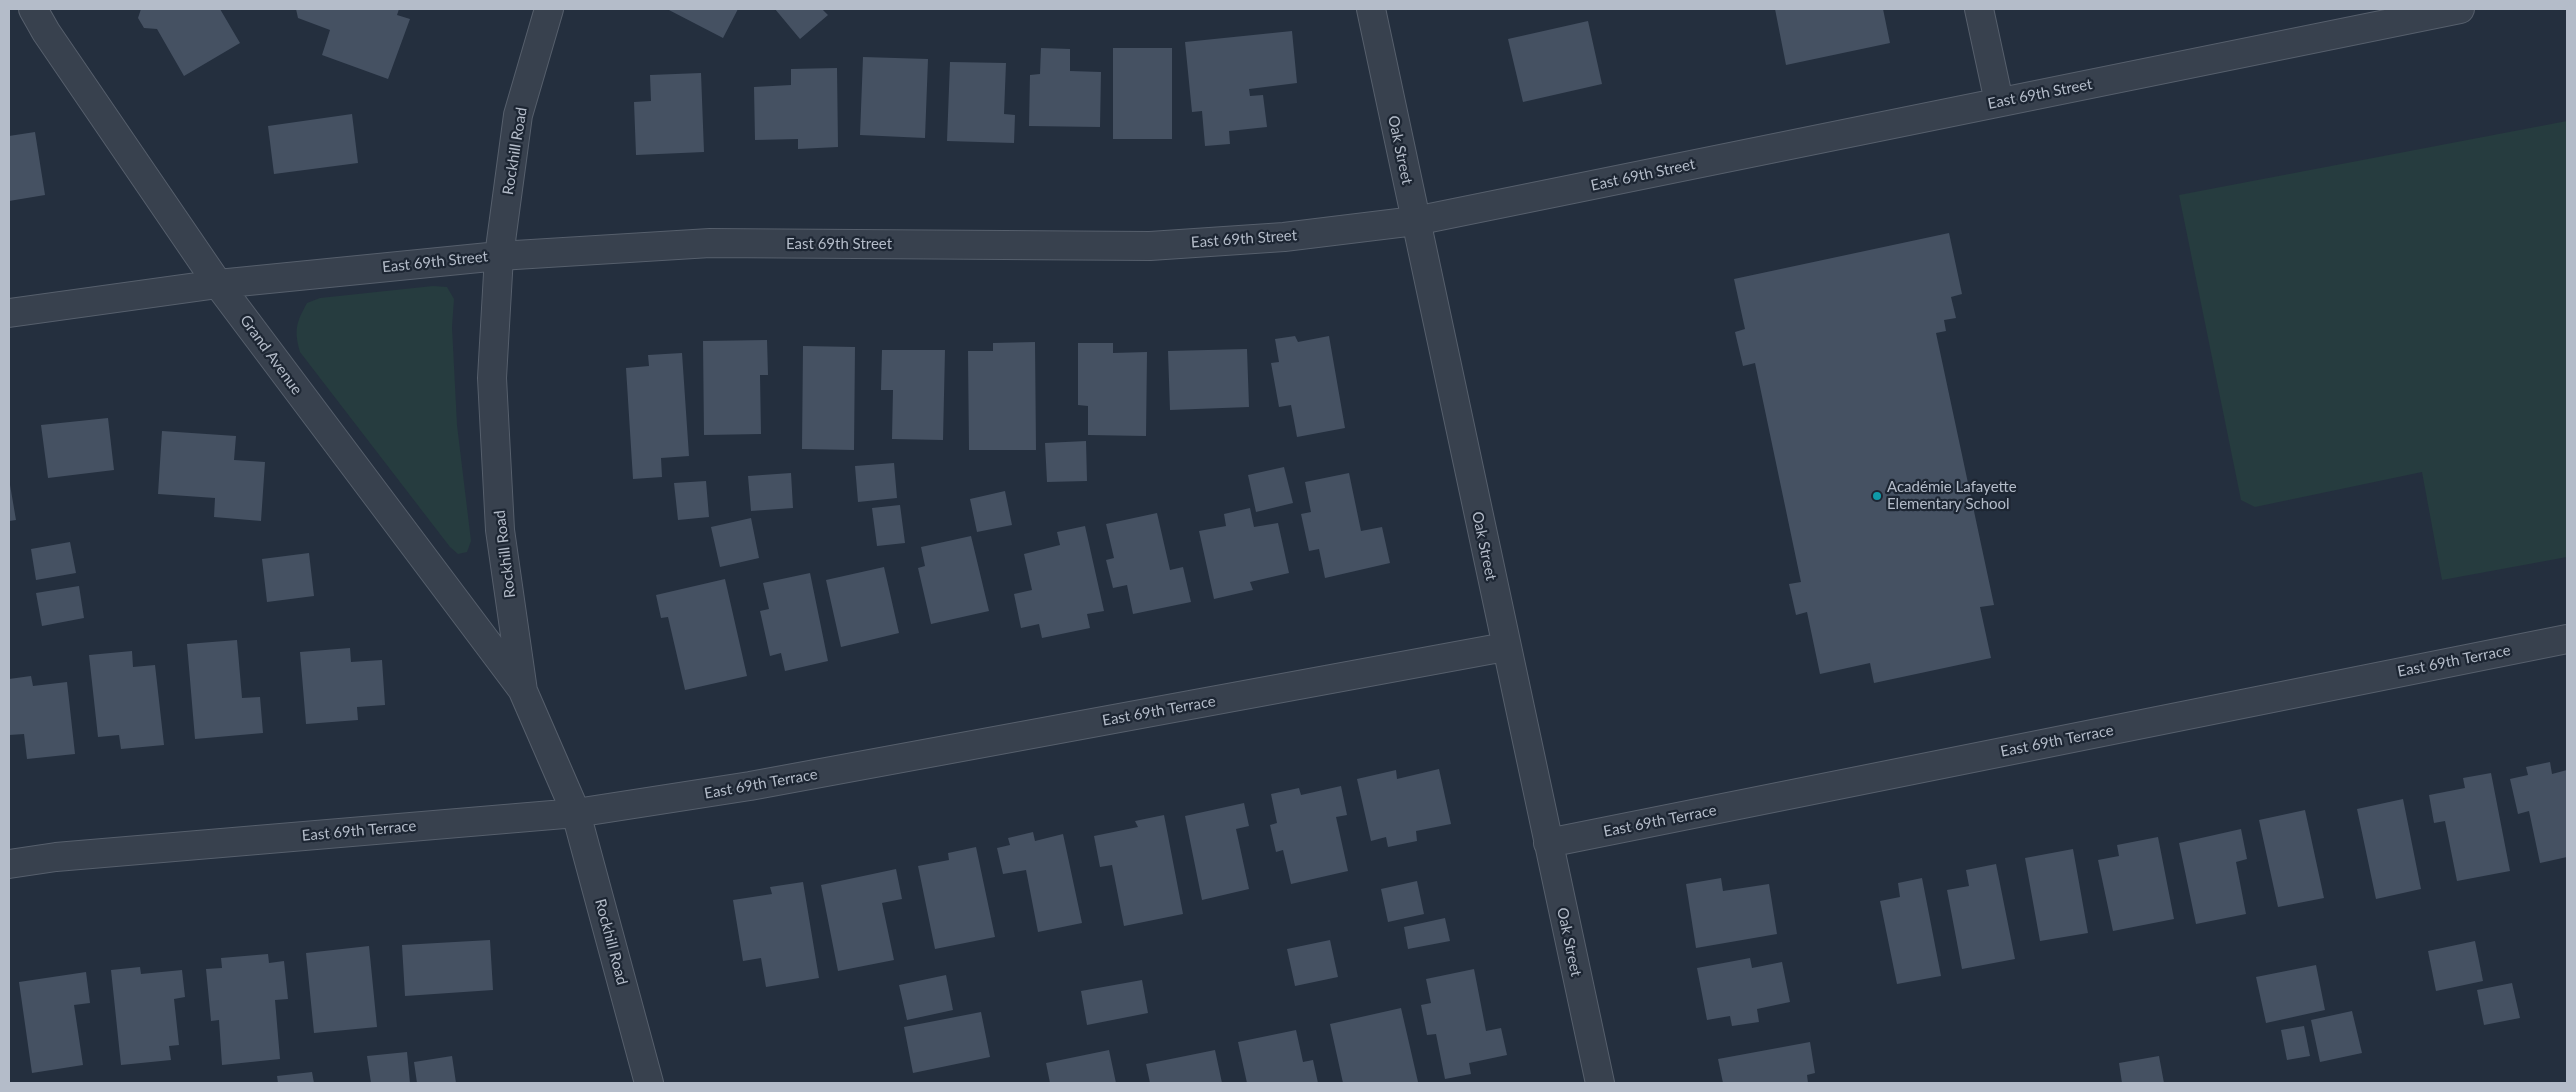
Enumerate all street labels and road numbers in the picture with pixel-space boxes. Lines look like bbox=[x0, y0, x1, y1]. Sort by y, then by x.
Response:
street label: East 69th Street bbox=[1986, 75, 2094, 113]
street label: Rockhill Road bbox=[499, 106, 531, 196]
street label: Oak Street bbox=[1384, 114, 1416, 186]
street label: East 69th Street bbox=[1589, 155, 1697, 195]
street label: East 69th Street bbox=[1190, 226, 1298, 252]
street label: East 69th Street bbox=[786, 235, 892, 253]
street label: East 69th Street bbox=[381, 247, 489, 277]
street label: Grand Avenue bbox=[236, 312, 306, 398]
street label: Rockhill Road bbox=[491, 509, 519, 599]
street label: Oak Street bbox=[1468, 510, 1500, 582]
street label: East 69th Terrace bbox=[2396, 641, 2512, 681]
street label: East 69th Terrace bbox=[1101, 692, 1217, 730]
street label: East 69th Terrace bbox=[1999, 721, 2115, 761]
street label: East 69th Terrace bbox=[703, 765, 819, 803]
street label: East 69th Terrace bbox=[1602, 801, 1718, 841]
street label: East 69th Terrace bbox=[301, 817, 417, 845]
street label: Rockhill Road bbox=[591, 897, 631, 987]
street label: Oak Street bbox=[1553, 906, 1585, 978]

